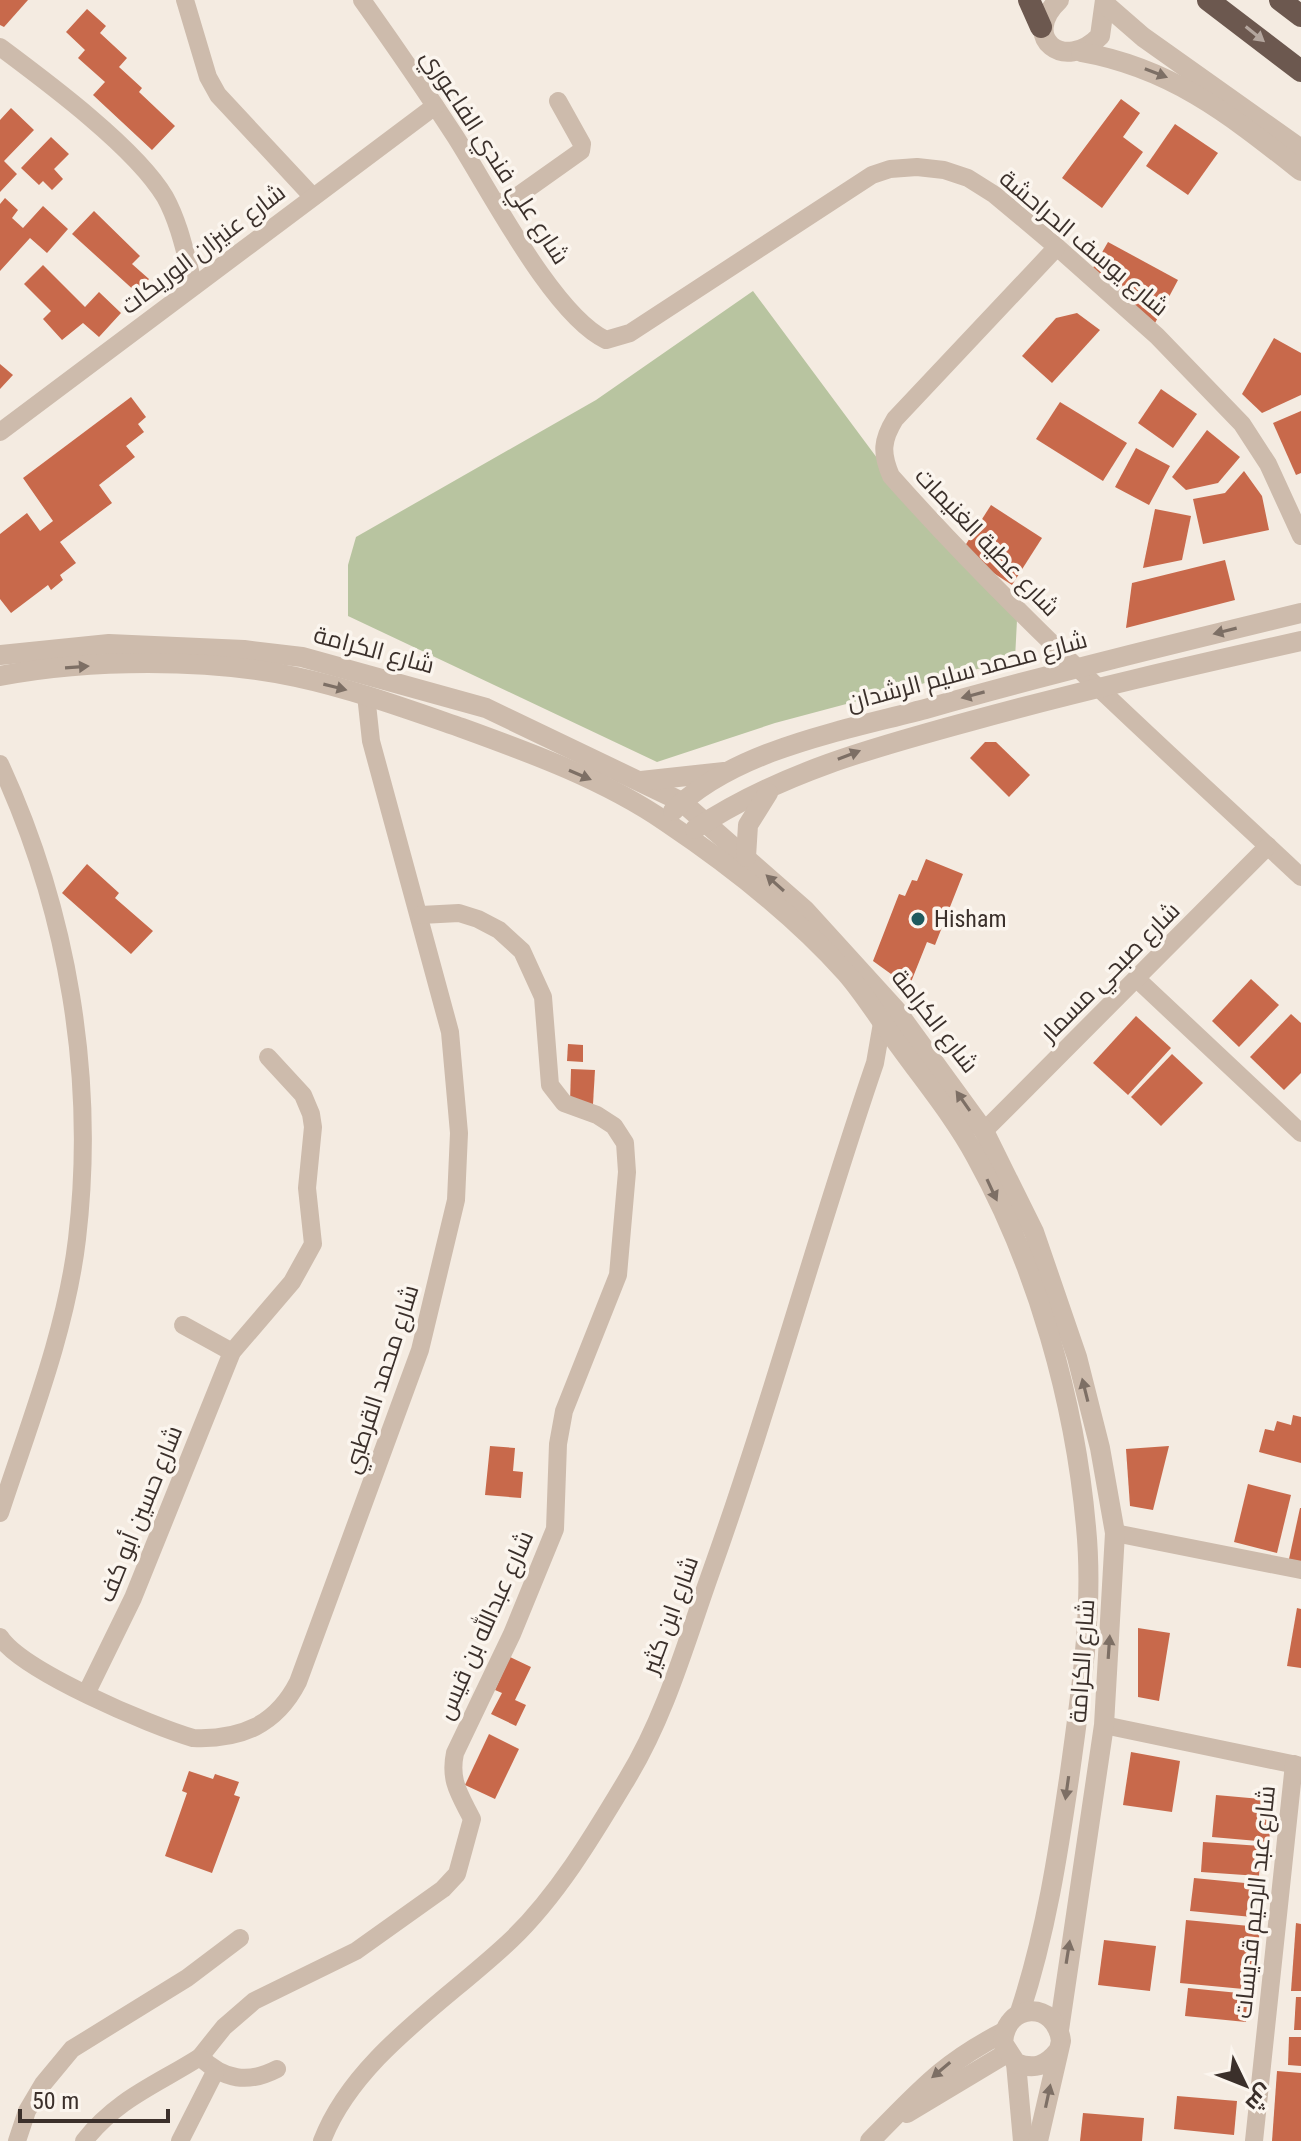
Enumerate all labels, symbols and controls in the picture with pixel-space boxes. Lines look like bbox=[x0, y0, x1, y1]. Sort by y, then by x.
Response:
one-way arrow bbox=[1245, 26, 1265, 42]
street label: شارع علي فندي الفاعوري bbox=[411, 45, 575, 272]
one-way arrow bbox=[1144, 67, 1168, 80]
street label: شارع يوسف الحراحشة bbox=[993, 164, 1174, 323]
street label: شارع عنيزان الوريكات bbox=[115, 178, 292, 322]
street label: شارع عطية الغنيمات bbox=[908, 462, 1065, 623]
street label: شارع الكرامة bbox=[310, 620, 437, 681]
street label: شارع محمد سليم الرشدان bbox=[844, 625, 1091, 718]
one-way arrow bbox=[1213, 625, 1238, 638]
one-way arrow bbox=[65, 660, 90, 673]
one-way arrow bbox=[323, 682, 348, 694]
one-way arrow bbox=[961, 690, 986, 702]
one-way arrow bbox=[837, 748, 861, 761]
one-way arrow bbox=[568, 769, 592, 782]
one-way arrow bbox=[766, 875, 785, 893]
street label: شارع صبحي مسمار bbox=[1033, 896, 1189, 1052]
place label: Hisham bbox=[934, 905, 1007, 933]
marker: Hisham bbox=[909, 910, 927, 928]
street label: شارع الكرامة bbox=[884, 964, 984, 1080]
one-way arrow bbox=[956, 1090, 971, 1111]
one-way arrow bbox=[985, 1179, 999, 1202]
street label: شارع محمد القرطبي bbox=[337, 1281, 429, 1478]
one-way arrow bbox=[1079, 1377, 1091, 1402]
street label: شارع حسين أبو كف bbox=[90, 1421, 190, 1607]
street label: شارع عبدالله بن قيس bbox=[429, 1525, 541, 1725]
street label: شارع ابن كثير bbox=[635, 1552, 706, 1680]
street label: شارع الكرامة bbox=[1064, 1598, 1102, 1724]
one-way arrow bbox=[1103, 1634, 1116, 1659]
one-way arrow bbox=[1060, 1775, 1073, 1800]
street label: شارع عبد الرحيم قديسات bbox=[1229, 1784, 1283, 2020]
one-way arrow bbox=[1062, 1940, 1075, 1965]
north arrow bbox=[1205, 2045, 1285, 2125]
one-way arrow bbox=[931, 2061, 951, 2078]
scale bar bbox=[20, 2073, 168, 2123]
text: ش bbox=[1240, 2079, 1278, 2117]
one-way arrow bbox=[1042, 2083, 1055, 2108]
text: 50 m bbox=[32, 2087, 79, 2115]

